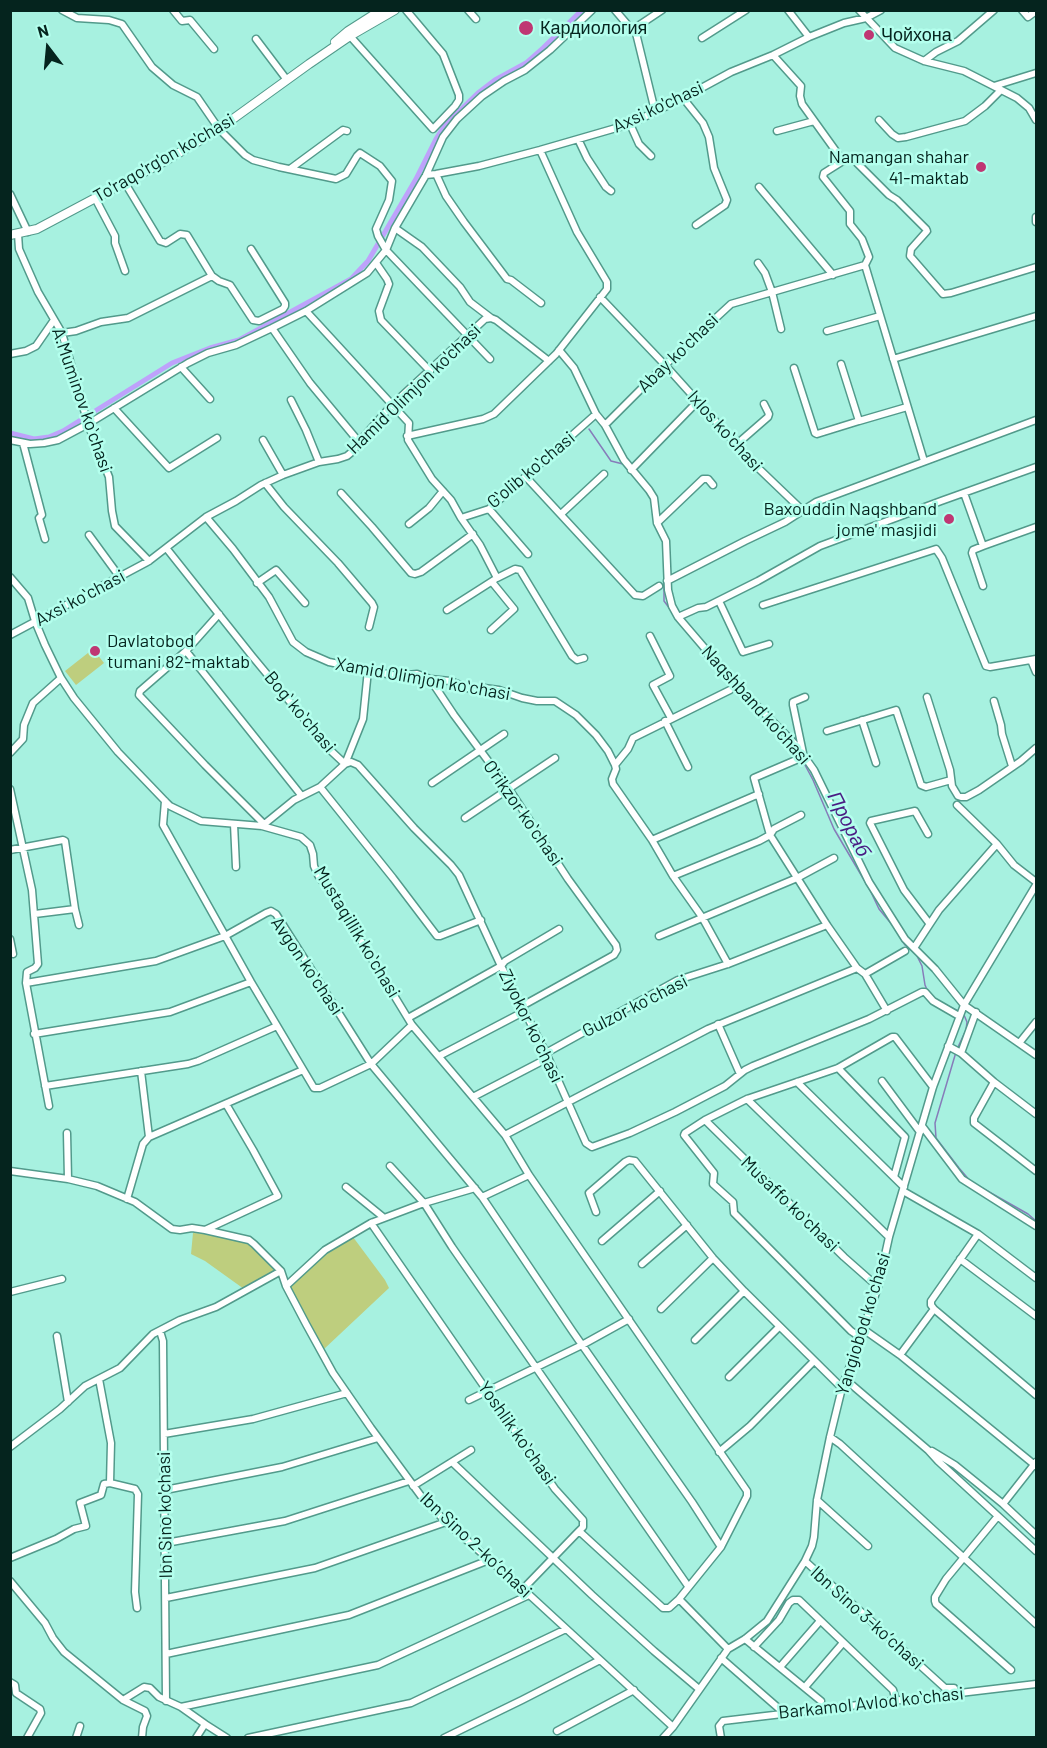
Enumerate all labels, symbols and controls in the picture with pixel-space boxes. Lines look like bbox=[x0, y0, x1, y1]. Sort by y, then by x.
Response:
place label: Кардиология bbox=[540, 17, 647, 39]
north arrow bbox=[18, 18, 78, 78]
marker: Кардиология bbox=[517, 19, 535, 37]
text: N bbox=[35, 20, 51, 41]
place label: Чойхона bbox=[881, 24, 952, 46]
marker: Чойхона bbox=[862, 28, 876, 42]
street label: Axsi ko'chasi bbox=[609, 77, 707, 137]
street label: To'raqo'rg'on ko'chasi bbox=[90, 109, 238, 207]
place label: Namangan shahar 41-maktab bbox=[829, 146, 969, 188]
marker: Namangan shahar 41-maktab bbox=[974, 160, 988, 174]
street label: Abay koʻchasi bbox=[633, 309, 723, 397]
street label: Hamid Olimjon ko'chasi bbox=[343, 320, 485, 458]
street label: A.Muminov koʻchasi bbox=[47, 325, 117, 475]
street label: Ixlos koʻchasi bbox=[683, 386, 767, 476]
street label: Gʻolib koʻchasi bbox=[483, 427, 579, 513]
place label: Baxouddin Naqshband jome' masjidi bbox=[763, 498, 937, 540]
marker: Baxouddin Naqshband jome' masjidi bbox=[942, 512, 956, 526]
street label: Axsi koʻchasi bbox=[31, 565, 129, 631]
place label: Davlatobod tumani 82-maktab bbox=[107, 630, 250, 672]
street label: Naqshband ko'chasi bbox=[697, 641, 815, 769]
marker: Davlatobod tumani 82-maktab bbox=[88, 644, 102, 658]
street label: Xamid Olimjon koʻchasi bbox=[334, 653, 512, 705]
street label: Bogʻ koʻchasi bbox=[260, 667, 340, 757]
street label: O'rikzor koʻchasi bbox=[479, 756, 567, 870]
water label: Прораб bbox=[822, 787, 876, 861]
street label: Mustaqillik koʻchasi bbox=[309, 862, 405, 1002]
street label: Avgon koʻchasi bbox=[266, 913, 348, 1019]
street label: Ziyokor koʻchasi bbox=[494, 966, 568, 1086]
street label: Gulzor koʻchasi bbox=[579, 970, 691, 1042]
street label: Musaffo koʻchasi bbox=[736, 1152, 844, 1256]
street label: Yangiobod koʻchasi bbox=[831, 1250, 895, 1398]
street label: Yoshlik koʻchasi bbox=[473, 1377, 561, 1489]
street label: Ibn Sino ko'chasi bbox=[153, 1451, 177, 1579]
street label: Ibn Sino 2-koʼchasi bbox=[416, 1488, 536, 1602]
street label: Ibn Sino 3-koʼchasi bbox=[806, 1562, 928, 1674]
street label: Barkamol Avlod koʻchasi bbox=[777, 1683, 965, 1723]

